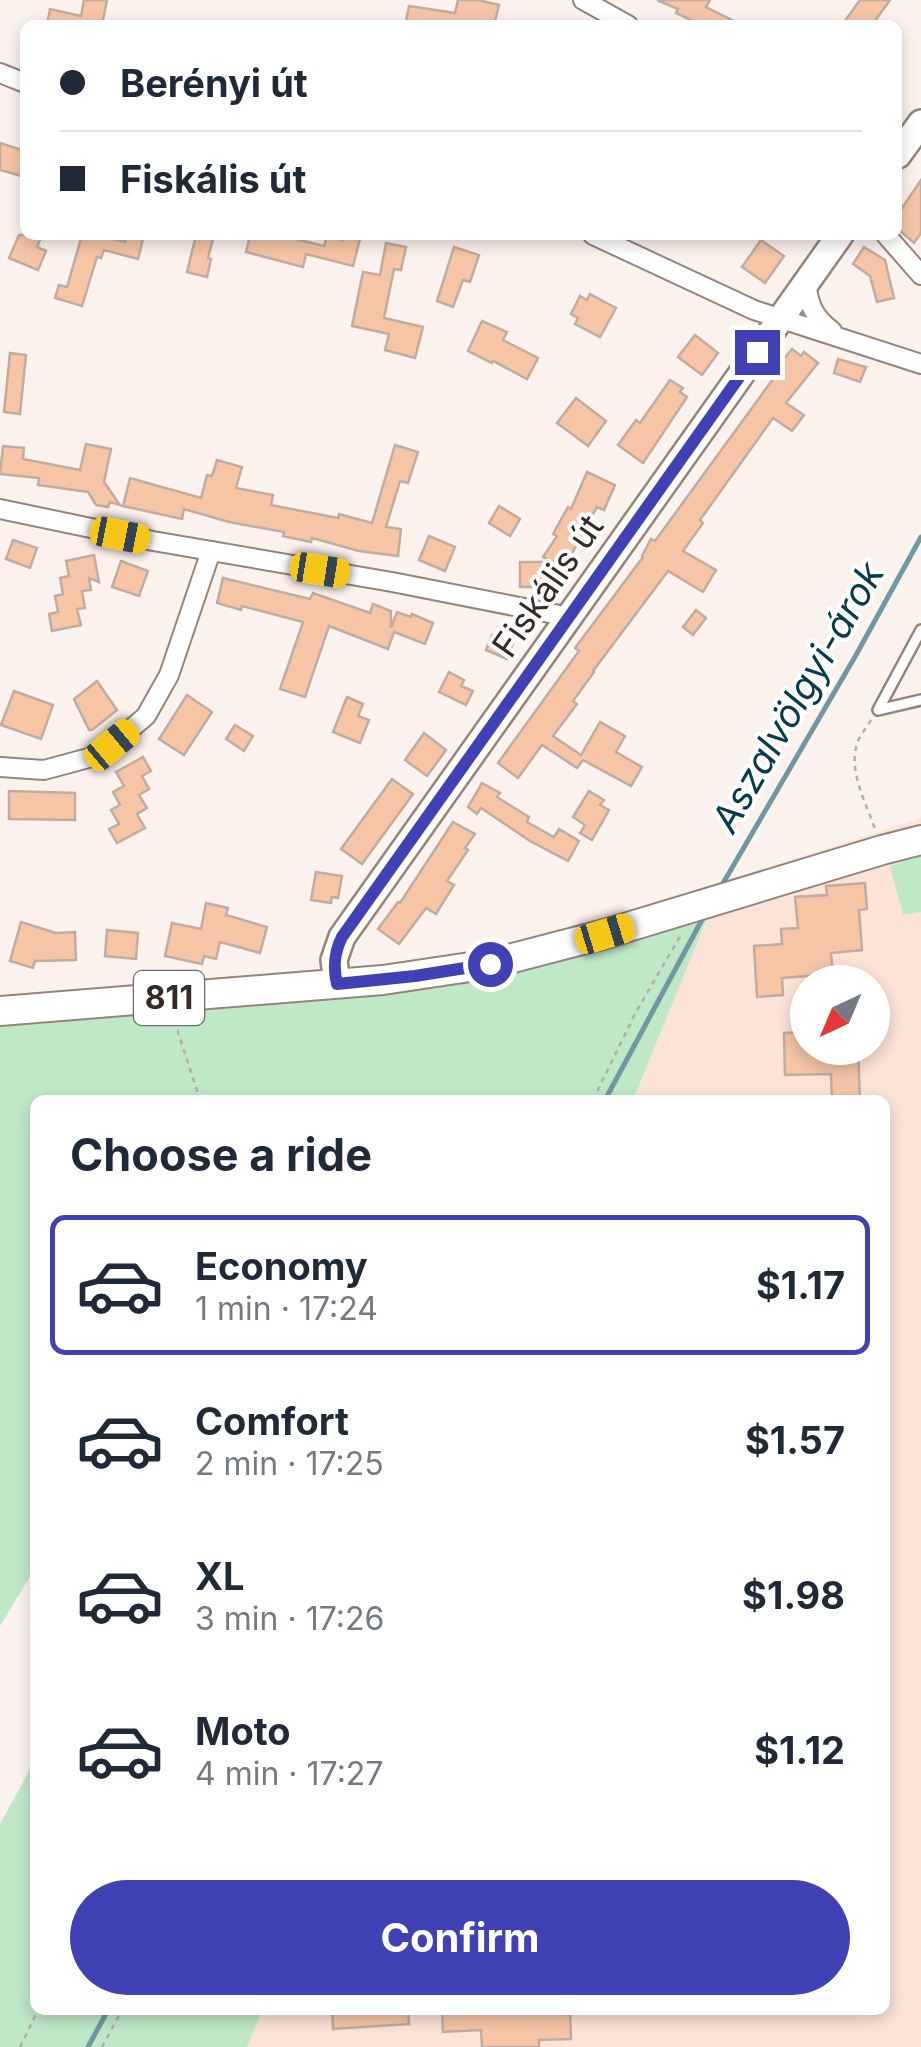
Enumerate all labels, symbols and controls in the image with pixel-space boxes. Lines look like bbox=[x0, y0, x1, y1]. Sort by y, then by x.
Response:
text: Berényi út bbox=[120, 60, 308, 106]
text: Fiskális út bbox=[120, 156, 306, 202]
route end bbox=[735, 330, 780, 375]
street label: Fiskális út bbox=[483, 506, 611, 665]
car bbox=[88, 515, 152, 555]
car bbox=[288, 550, 352, 590]
water label: Aszalvölgyi-árok bbox=[701, 552, 894, 841]
car bbox=[79, 714, 145, 776]
car bbox=[572, 911, 638, 957]
route start bbox=[468, 942, 513, 987]
north arrow bbox=[790, 965, 890, 1065]
map controls bbox=[790, 965, 890, 1065]
road number: 811 bbox=[134, 971, 204, 1025]
text: Choose a ride bbox=[70, 1127, 372, 1182]
icon: car bbox=[75, 1240, 165, 1330]
text: Economy bbox=[195, 1243, 368, 1289]
text: $1.17 bbox=[756, 1262, 845, 1308]
text: 1 min · 17:24 bbox=[195, 1289, 378, 1328]
icon: car bbox=[75, 1395, 165, 1485]
text: Comfort bbox=[195, 1398, 349, 1444]
text: $1.57 bbox=[745, 1417, 845, 1463]
text: 2 min · 17:25 bbox=[195, 1444, 384, 1483]
icon: car bbox=[75, 1550, 165, 1640]
text: XL bbox=[195, 1553, 245, 1599]
text: $1.98 bbox=[742, 1572, 845, 1618]
text: 3 min · 17:26 bbox=[195, 1599, 384, 1638]
icon: car bbox=[75, 1705, 165, 1795]
text: Moto bbox=[195, 1708, 291, 1754]
text: $1.12 bbox=[754, 1727, 845, 1773]
text: 4 min · 17:27 bbox=[195, 1754, 383, 1793]
button: Confirm bbox=[70, 1880, 850, 1995]

